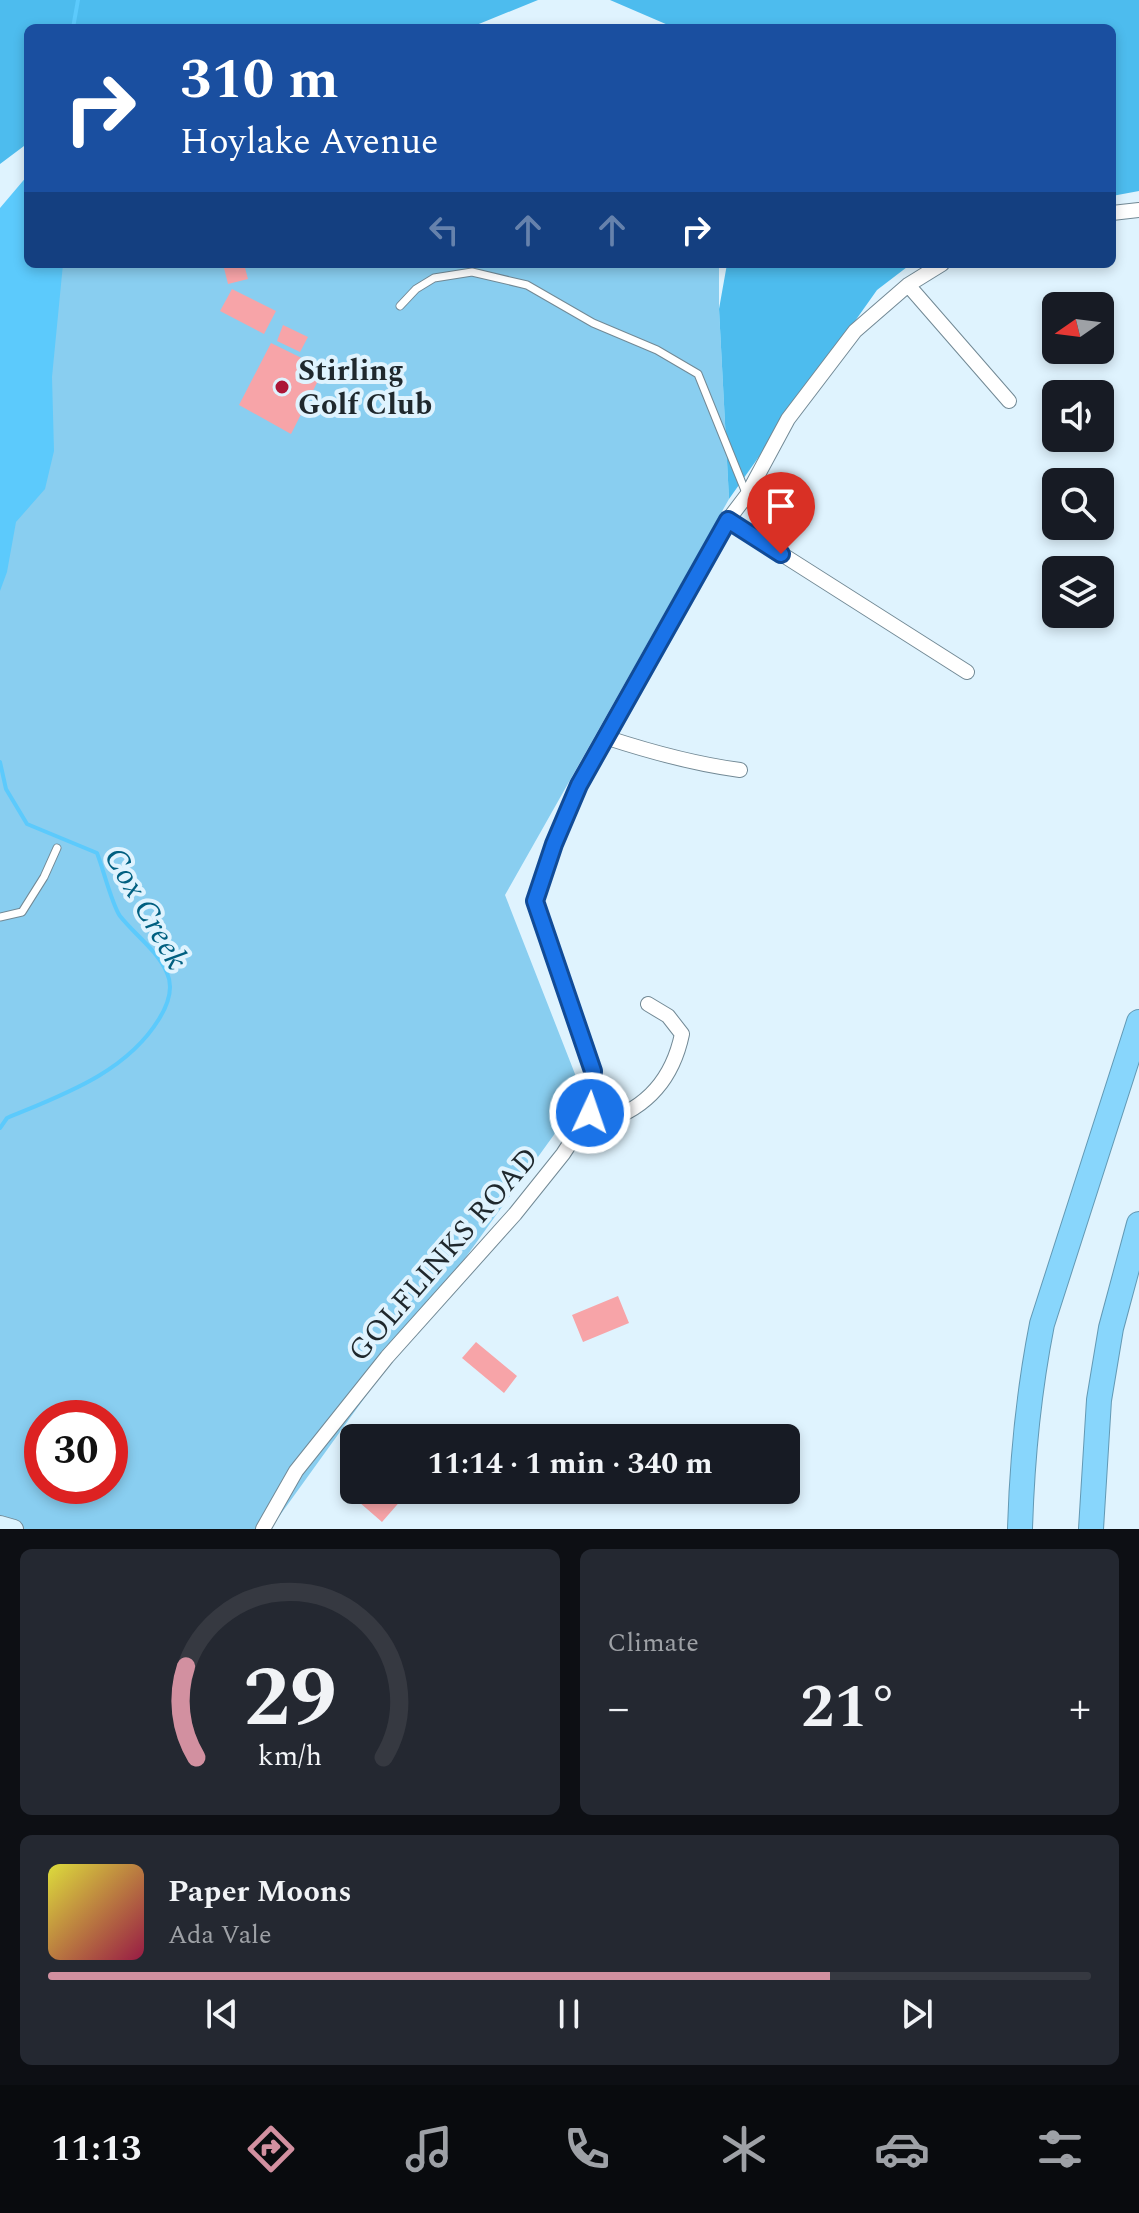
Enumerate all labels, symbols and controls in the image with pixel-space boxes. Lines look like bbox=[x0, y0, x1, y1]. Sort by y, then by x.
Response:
text: 310 m bbox=[180, 38, 339, 123]
icon: right bbox=[48, 56, 152, 160]
text: Hoylake Avenue bbox=[180, 115, 439, 170]
icon: left bbox=[422, 208, 466, 252]
icon: ahead bbox=[506, 208, 550, 252]
icon: ahead bbox=[590, 208, 634, 252]
icon: right bbox=[674, 208, 718, 252]
north arrow bbox=[1042, 292, 1114, 364]
map controls bbox=[1042, 292, 1114, 628]
place label: Stirling Golf Club bbox=[298, 348, 432, 428]
marker: Stirling Golf Club bbox=[273, 378, 291, 396]
button: sound bbox=[1042, 380, 1114, 452]
button: search bbox=[1042, 468, 1114, 540]
pin bbox=[747, 472, 815, 554]
icon: arrive bbox=[759, 484, 803, 528]
button: layers bbox=[1042, 556, 1114, 628]
water label: Cox Creek bbox=[91, 838, 201, 979]
position arrow bbox=[548, 1071, 632, 1155]
street label: GOLFLINKS ROAD bbox=[337, 1137, 550, 1372]
speed limit sign: 30 bbox=[24, 1400, 128, 1504]
text: 11:14 · 1 min · 340 m bbox=[427, 1441, 713, 1487]
text: Climate bbox=[608, 1623, 699, 1663]
text: 29 bbox=[243, 1636, 336, 1763]
text: 21° bbox=[801, 1662, 898, 1754]
text: − bbox=[608, 1675, 630, 1742]
text: + bbox=[1069, 1675, 1091, 1742]
text: km/h bbox=[258, 1735, 322, 1778]
text: Paper Moons bbox=[168, 1869, 352, 1915]
text: Ada Vale bbox=[168, 1915, 271, 1955]
icon: previous bbox=[200, 1992, 244, 2036]
icon: pause bbox=[547, 1992, 591, 2036]
icon: next bbox=[895, 1992, 939, 2036]
icon: directions bbox=[243, 2121, 299, 2177]
icon: music bbox=[401, 2121, 457, 2177]
icon: phone bbox=[559, 2121, 615, 2177]
icon: climate bbox=[716, 2121, 772, 2177]
icon: car bbox=[874, 2121, 930, 2177]
icon: filters bbox=[1032, 2121, 1088, 2177]
text: 11:13 bbox=[51, 2122, 141, 2177]

